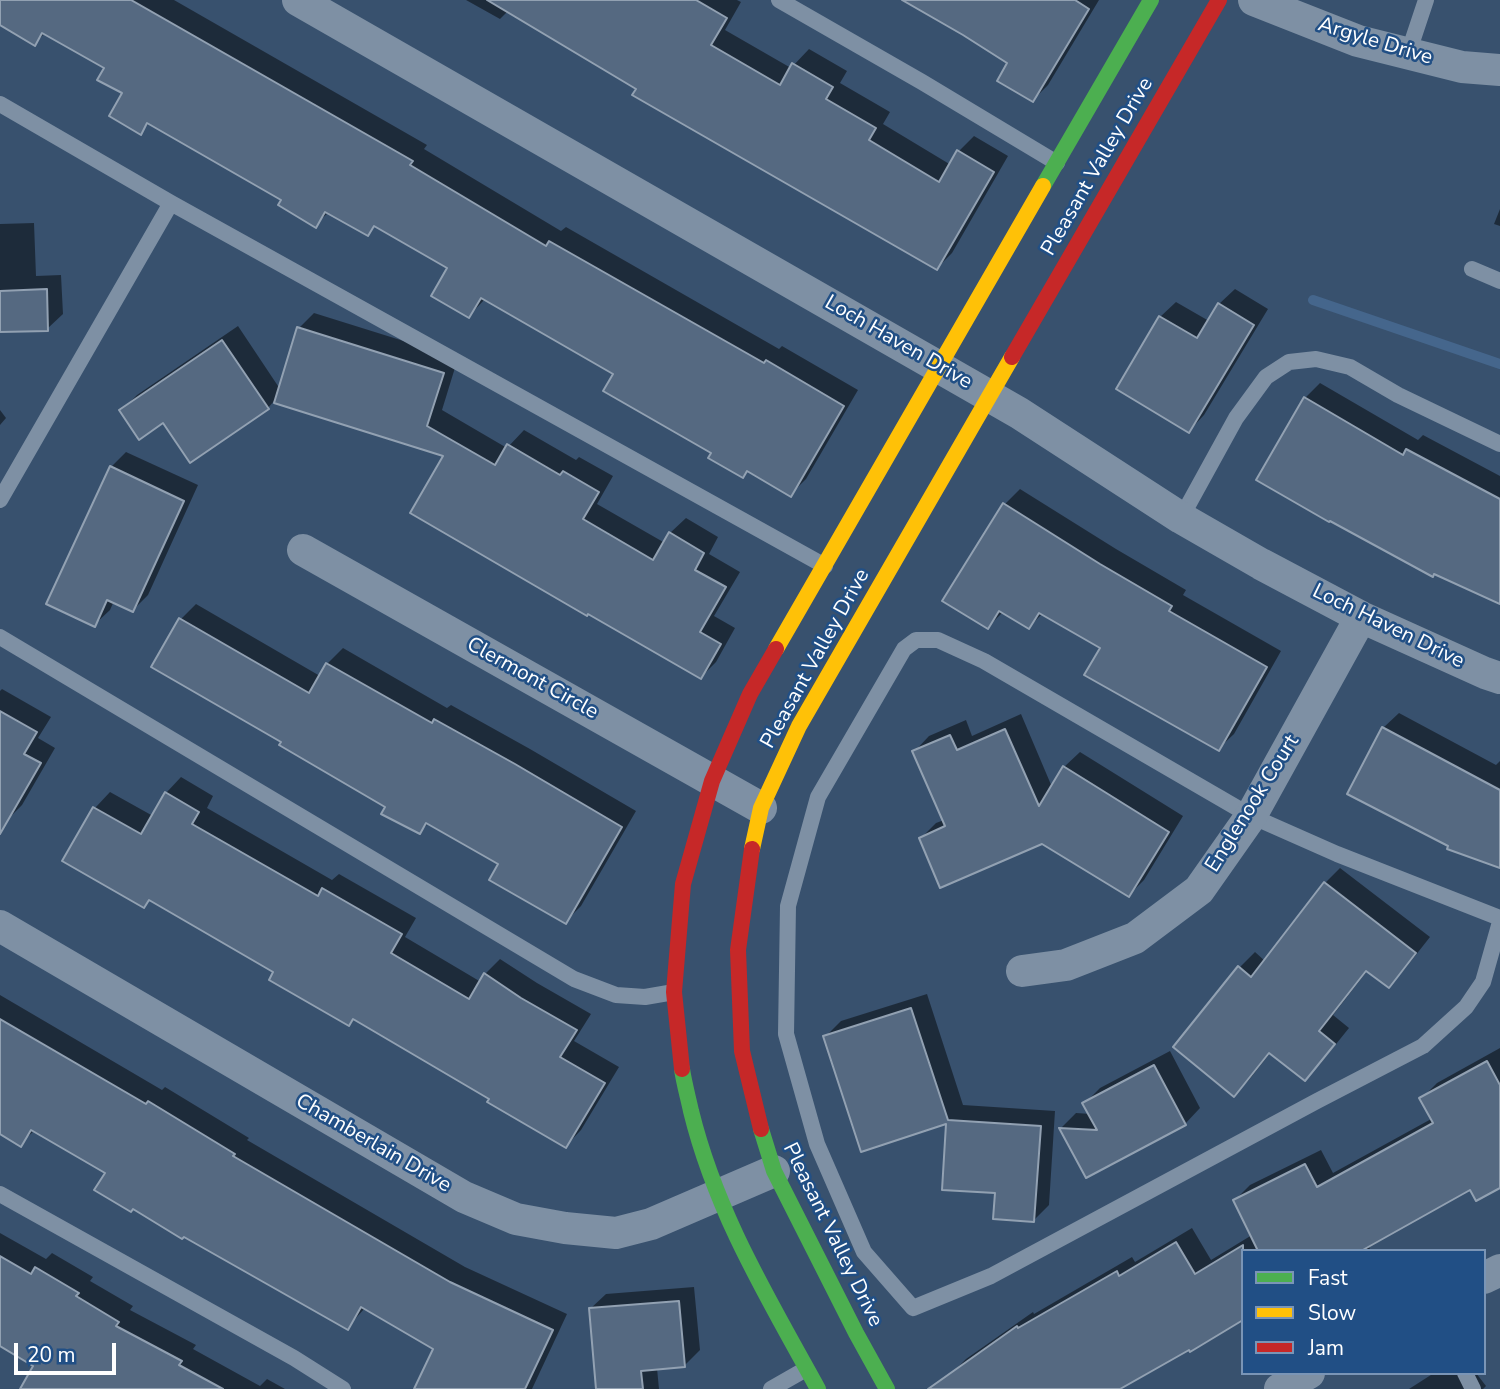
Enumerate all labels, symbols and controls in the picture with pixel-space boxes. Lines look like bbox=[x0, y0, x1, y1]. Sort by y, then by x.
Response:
street label: Argyle Drive bbox=[1315, 13, 1435, 71]
street label: Pleasant Valley Drive bbox=[1037, 74, 1159, 260]
street label: Loch Haven Drive bbox=[820, 291, 976, 395]
street label: Pleasant Valley Drive bbox=[756, 565, 876, 753]
street label: Loch Haven Drive bbox=[1308, 579, 1468, 675]
street label: Clermont Circle bbox=[462, 632, 602, 726]
street label: Englenook Court bbox=[1201, 731, 1305, 877]
street label: Chamberlain Drive bbox=[291, 1089, 455, 1199]
street label: Pleasant Valley Drive bbox=[777, 1139, 887, 1331]
legend bbox=[1241, 1249, 1486, 1375]
text: Fast bbox=[1308, 1264, 1348, 1292]
text: Slow bbox=[1308, 1299, 1356, 1327]
scale bar bbox=[18, 1330, 119, 1374]
text: Jam bbox=[1308, 1334, 1344, 1362]
text: 20 m bbox=[27, 1341, 76, 1369]

